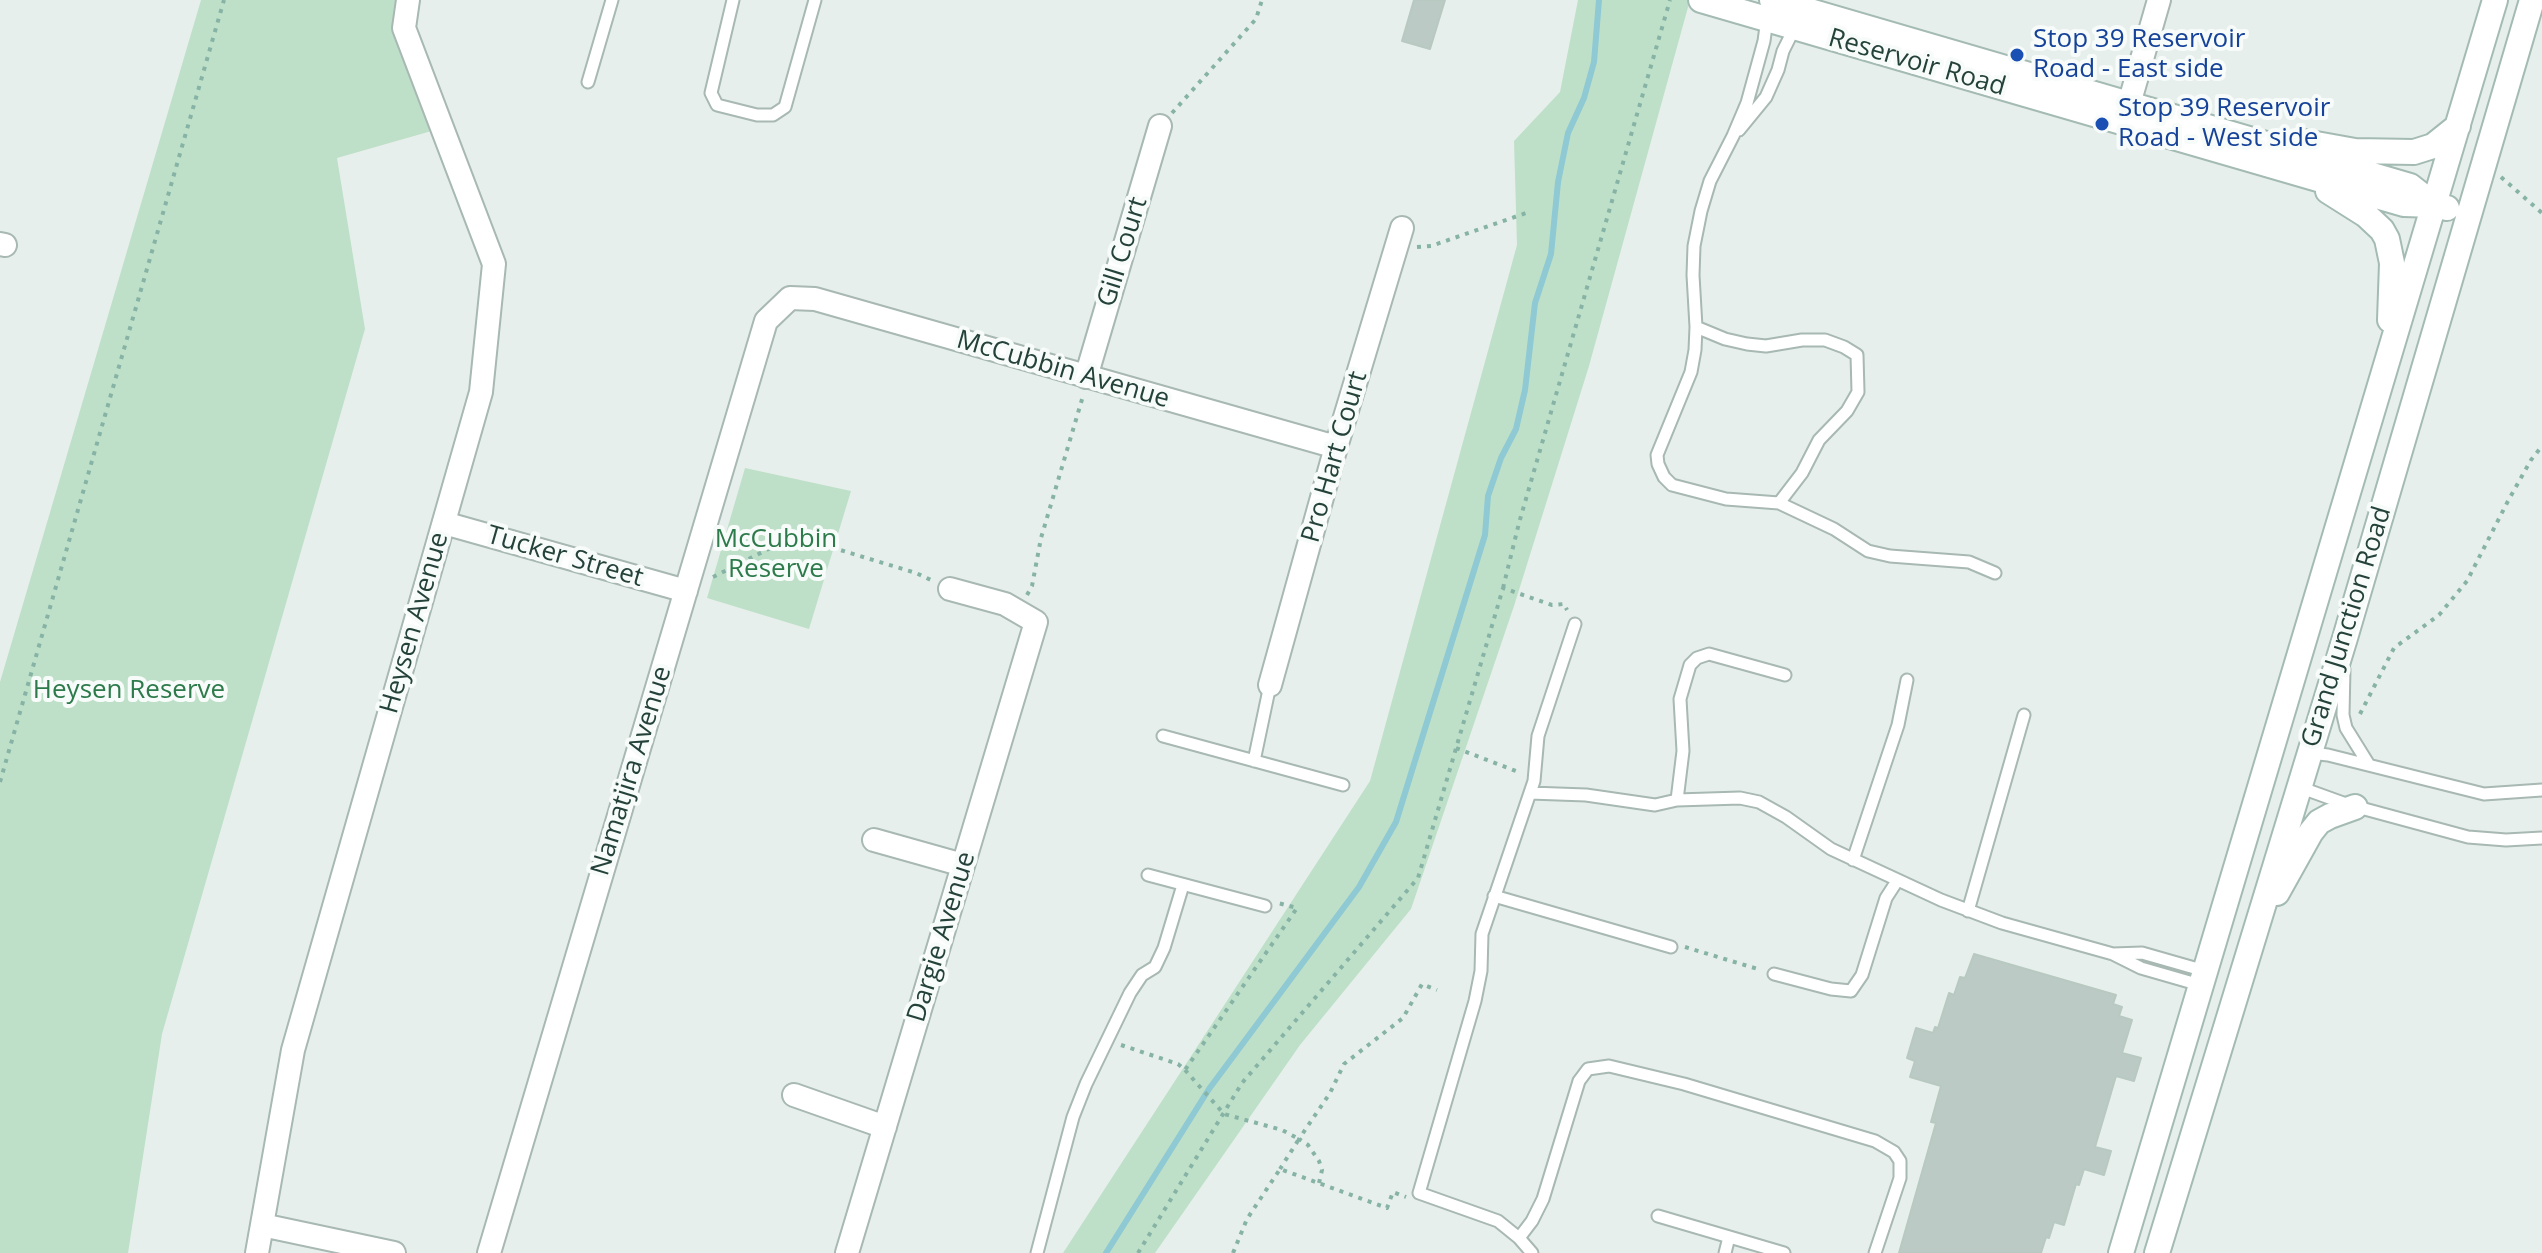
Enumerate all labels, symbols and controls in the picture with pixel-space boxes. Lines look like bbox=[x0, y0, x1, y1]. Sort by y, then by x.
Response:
street label: Reservoir Road bbox=[1825, 23, 2009, 103]
place label: Stop 39 Reservoir Road - East side bbox=[2033, 24, 2245, 86]
marker: Stop 39 Reservoir Road - East side bbox=[2008, 46, 2026, 64]
place label: Stop 39 Reservoir Road - West side bbox=[2118, 93, 2330, 154]
marker: Stop 39 Reservoir Road - West side bbox=[2093, 115, 2111, 133]
street label: Gill Court bbox=[1092, 193, 1154, 311]
street label: McCubbin Avenue bbox=[953, 325, 1173, 415]
street label: Pro Hart Court bbox=[1296, 368, 1374, 546]
street label: Grand Junction Road bbox=[2296, 503, 2398, 751]
street label: Tucker Street bbox=[483, 520, 647, 594]
park label: McCubbin Reserve bbox=[715, 524, 837, 586]
street label: Heysen Avenue bbox=[374, 529, 456, 717]
street label: Namatjira Avenue bbox=[585, 663, 679, 879]
park label: Heysen Reserve bbox=[33, 675, 225, 707]
street label: Dargie Avenue bbox=[901, 848, 983, 1026]

